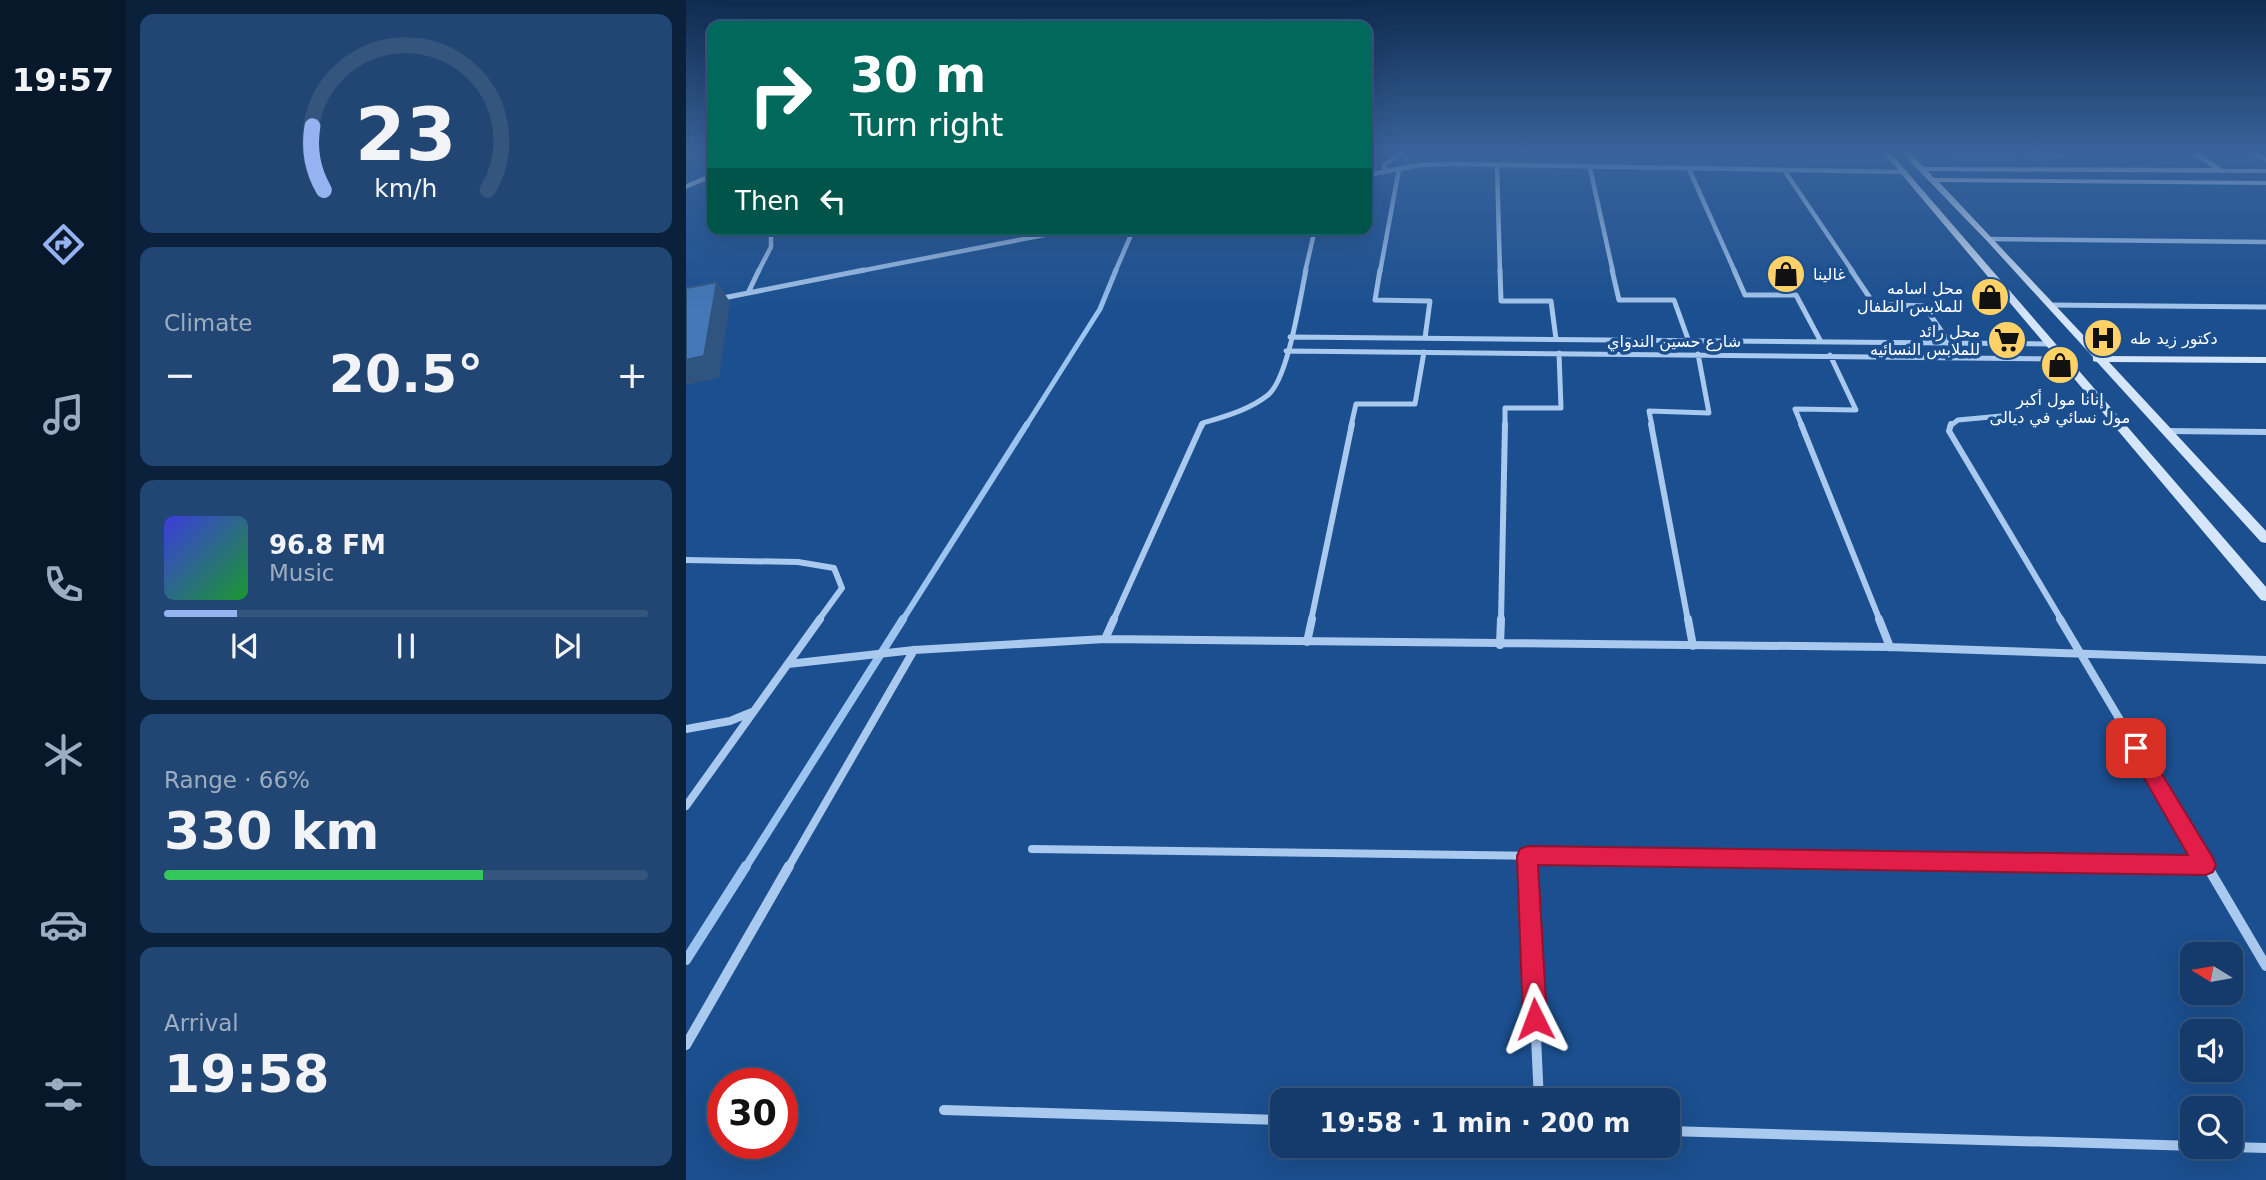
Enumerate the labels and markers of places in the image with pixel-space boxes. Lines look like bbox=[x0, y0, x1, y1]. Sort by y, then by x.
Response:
shop icon: غالينا bbox=[1765, 253, 1807, 295]
place label: غالينا bbox=[1813, 265, 1846, 284]
shop icon: محل اسامه للملابس الطفال bbox=[1969, 276, 2011, 318]
place label: محل اسامه للملابس الطفال bbox=[1857, 279, 1963, 317]
hospital icon: دكتور زيد طه bbox=[2082, 317, 2124, 359]
supermarket icon: محل رائد للملابس النسائيه bbox=[1986, 319, 2028, 361]
place label: محل رائد للملابس النسائيه bbox=[1870, 322, 1980, 360]
place label: دكتور زيد طه bbox=[2130, 329, 2218, 349]
shop icon: إنانا مول أكبر مول نسائي في ديالى bbox=[2039, 344, 2081, 386]
place label: إنانا مول أكبر مول نسائي في ديالى bbox=[1990, 389, 2130, 428]
pin bbox=[2106, 718, 2166, 778]

